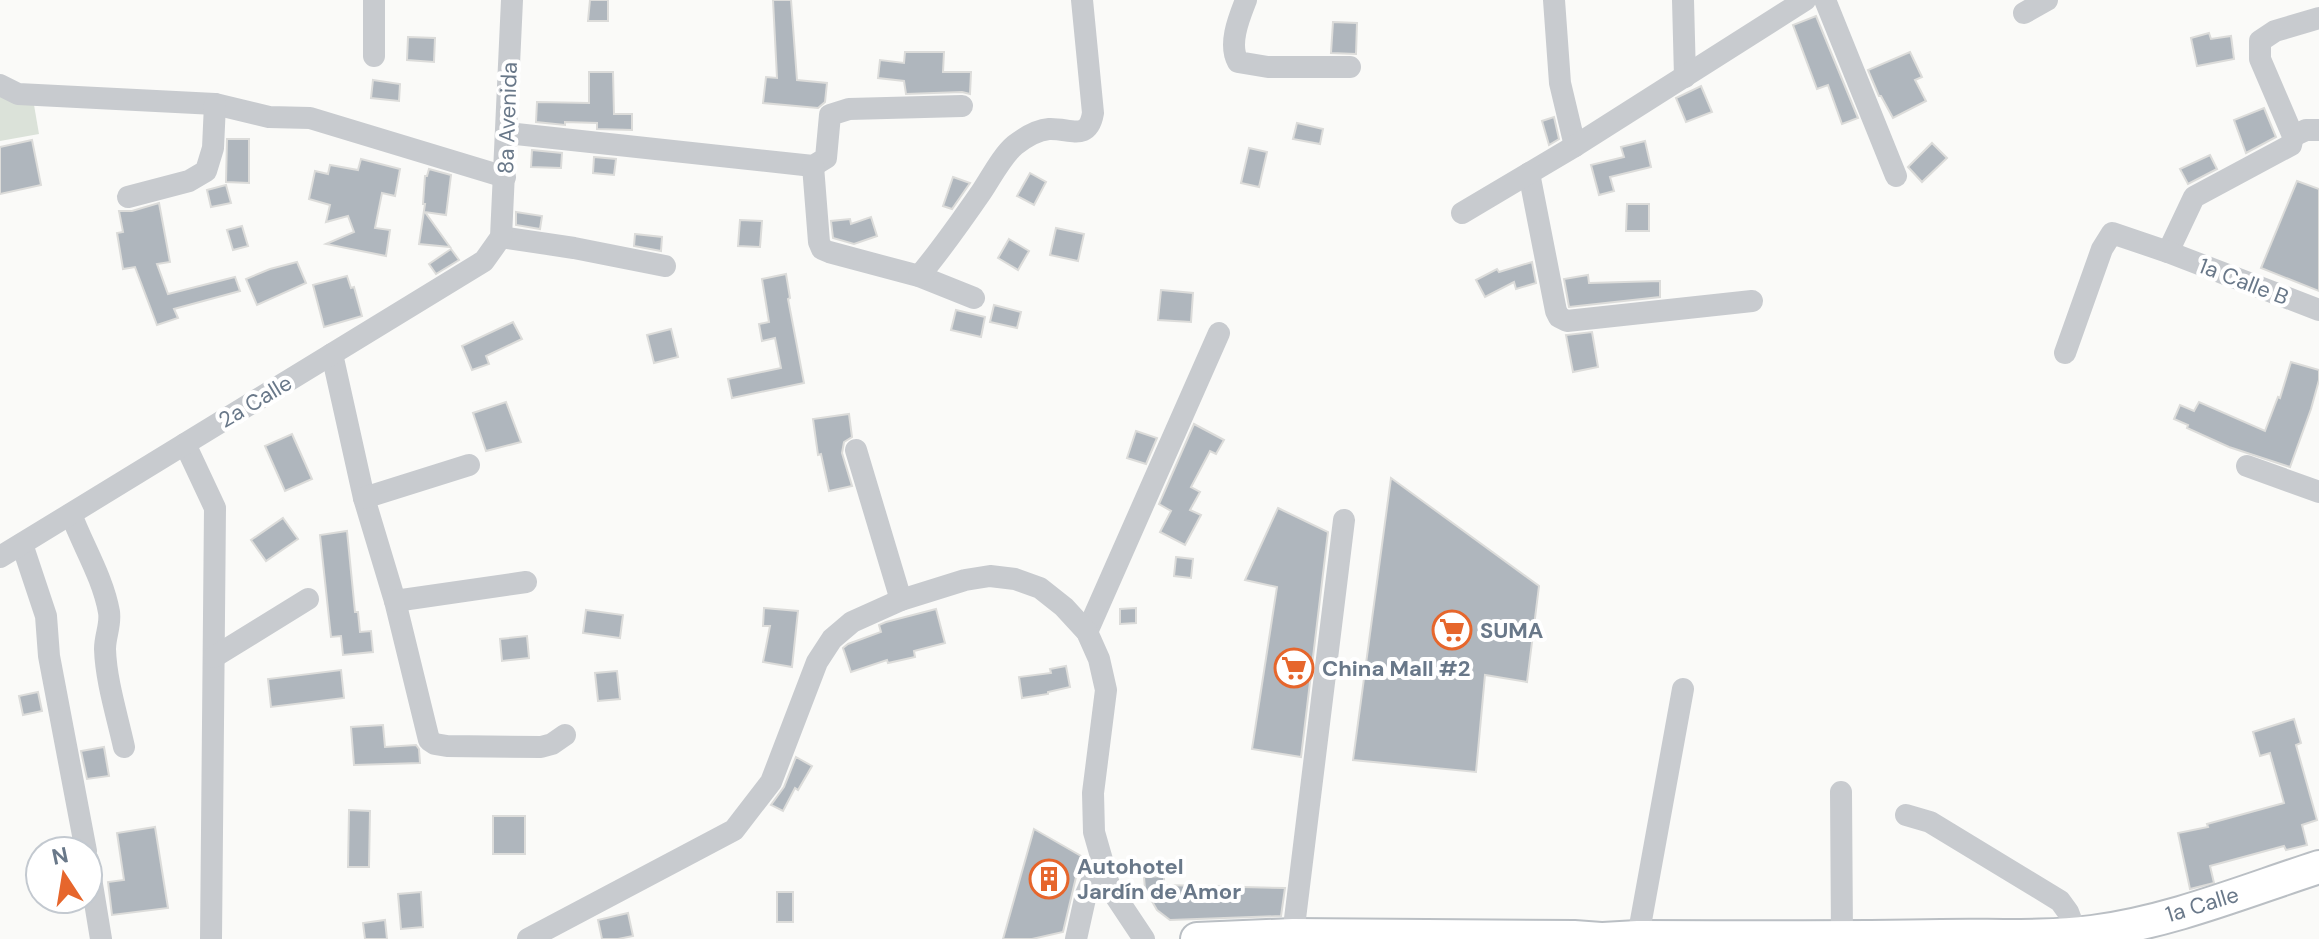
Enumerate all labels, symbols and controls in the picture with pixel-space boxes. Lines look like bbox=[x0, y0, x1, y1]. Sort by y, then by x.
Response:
street label: 8a Avenida bbox=[491, 62, 524, 174]
street label: 1a Calle B bbox=[2195, 251, 2293, 312]
street label: 2a Calle bbox=[213, 368, 297, 435]
supermarket icon: SUMA bbox=[1431, 609, 1473, 651]
place label: SUMA bbox=[1480, 616, 1544, 645]
supermarket icon: China Mall #2 bbox=[1273, 647, 1315, 689]
place label: China Mall #2 bbox=[1322, 654, 1470, 683]
north arrow bbox=[24, 835, 104, 915]
text: N bbox=[49, 840, 71, 872]
place label: Autohotel Jardín de Amor bbox=[1077, 852, 1241, 906]
building icon: Autohotel Jardín de Amor bbox=[1028, 858, 1070, 900]
street label: 1a Calle bbox=[2162, 880, 2242, 929]

